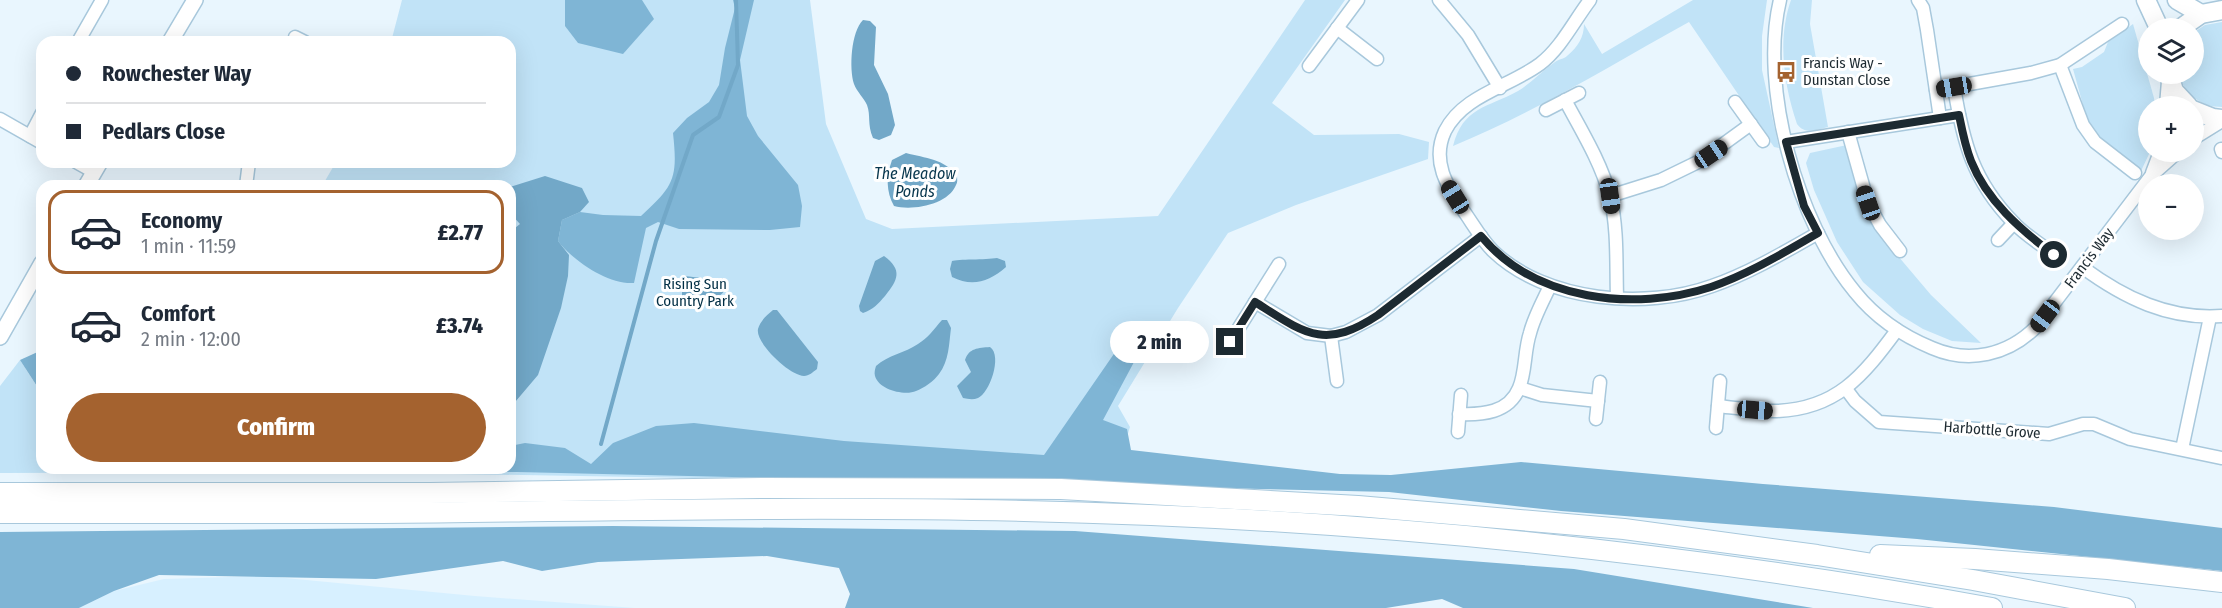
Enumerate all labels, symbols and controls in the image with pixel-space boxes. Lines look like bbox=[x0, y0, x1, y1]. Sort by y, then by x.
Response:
map controls bbox=[2138, 18, 2204, 240]
button: layers bbox=[2138, 18, 2204, 84]
place label: Francis Way - Dunstan Close bbox=[1803, 54, 1891, 89]
text: Rowchester Way bbox=[102, 60, 251, 87]
bus stop icon: Francis Way - Dunstan Close bbox=[1774, 60, 1798, 84]
car bbox=[1935, 75, 1973, 99]
button: + bbox=[2138, 96, 2204, 162]
text: Pedlars Close bbox=[102, 118, 225, 145]
car bbox=[1691, 136, 1731, 172]
water label: The Meadow Ponds bbox=[874, 164, 956, 201]
button: − bbox=[2138, 174, 2204, 240]
car bbox=[1438, 177, 1472, 217]
car bbox=[1599, 177, 1621, 215]
car bbox=[1854, 183, 1882, 223]
icon: car bbox=[69, 205, 123, 259]
text: Economy bbox=[141, 207, 222, 234]
text: £2.77 bbox=[438, 219, 483, 246]
street label: Francis Way bbox=[2061, 224, 2118, 292]
text: 1 min · 11:59 bbox=[141, 234, 236, 258]
route start bbox=[2040, 241, 2067, 268]
park label: Rising Sun Country Park bbox=[656, 275, 734, 310]
car bbox=[2027, 296, 2063, 336]
icon: car bbox=[69, 298, 123, 352]
text: Comfort bbox=[141, 300, 215, 327]
text: £3.74 bbox=[436, 312, 483, 339]
callout: 2 min bbox=[1110, 321, 1209, 363]
text: 2 min · 12:00 bbox=[141, 327, 241, 351]
route end bbox=[1216, 328, 1243, 355]
text: 2 min bbox=[1137, 330, 1182, 354]
button: Confirm bbox=[66, 393, 486, 462]
car bbox=[1736, 399, 1774, 421]
street label: Harbottle Grove bbox=[1943, 418, 2041, 442]

